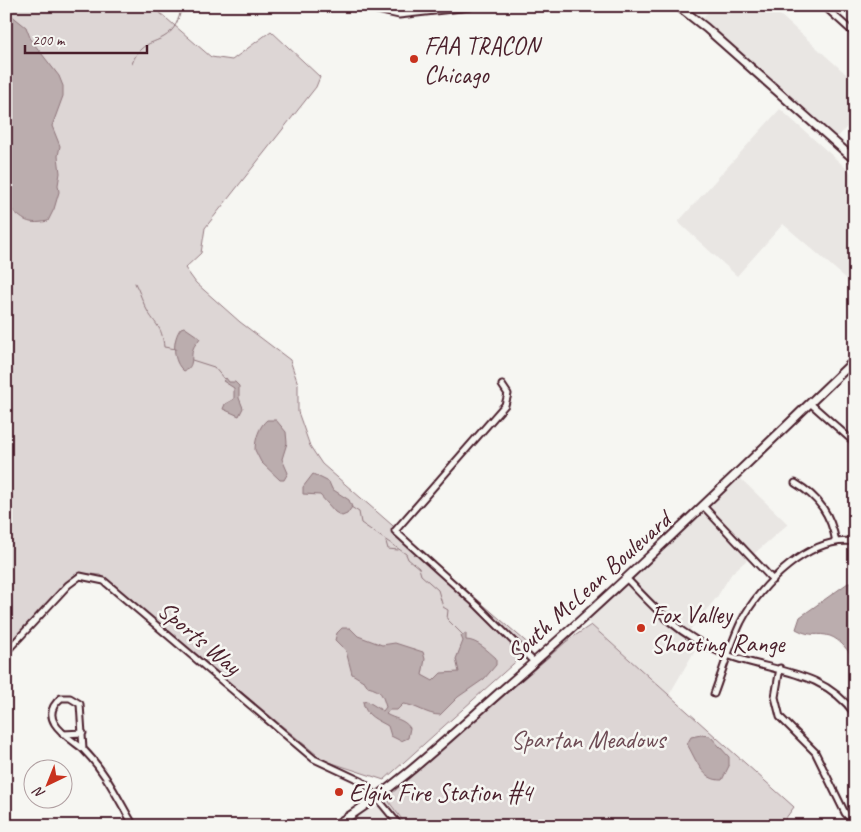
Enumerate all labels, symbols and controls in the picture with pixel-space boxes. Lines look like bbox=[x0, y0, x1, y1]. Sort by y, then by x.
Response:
scale bar bbox=[25, 22, 148, 54]
place label: FAA TRACON Chicago bbox=[424, 30, 543, 91]
text: 200 m bbox=[32, 31, 66, 50]
marker: FAA TRACON Chicago bbox=[408, 53, 420, 65]
street label: South McLean Boulevard bbox=[500, 502, 680, 669]
street label: Sports Way bbox=[151, 594, 249, 683]
place label: Fox Valley Shooting Range bbox=[651, 599, 786, 660]
marker: Fox Valley Shooting Range bbox=[635, 622, 647, 634]
park label: Spartan Meadows bbox=[511, 724, 668, 756]
north arrow bbox=[22, 760, 72, 810]
place label: Elgin Fire Station #4 bbox=[349, 777, 535, 809]
text: N bbox=[29, 782, 48, 802]
marker: Elgin Fire Station #4 bbox=[333, 786, 345, 798]

